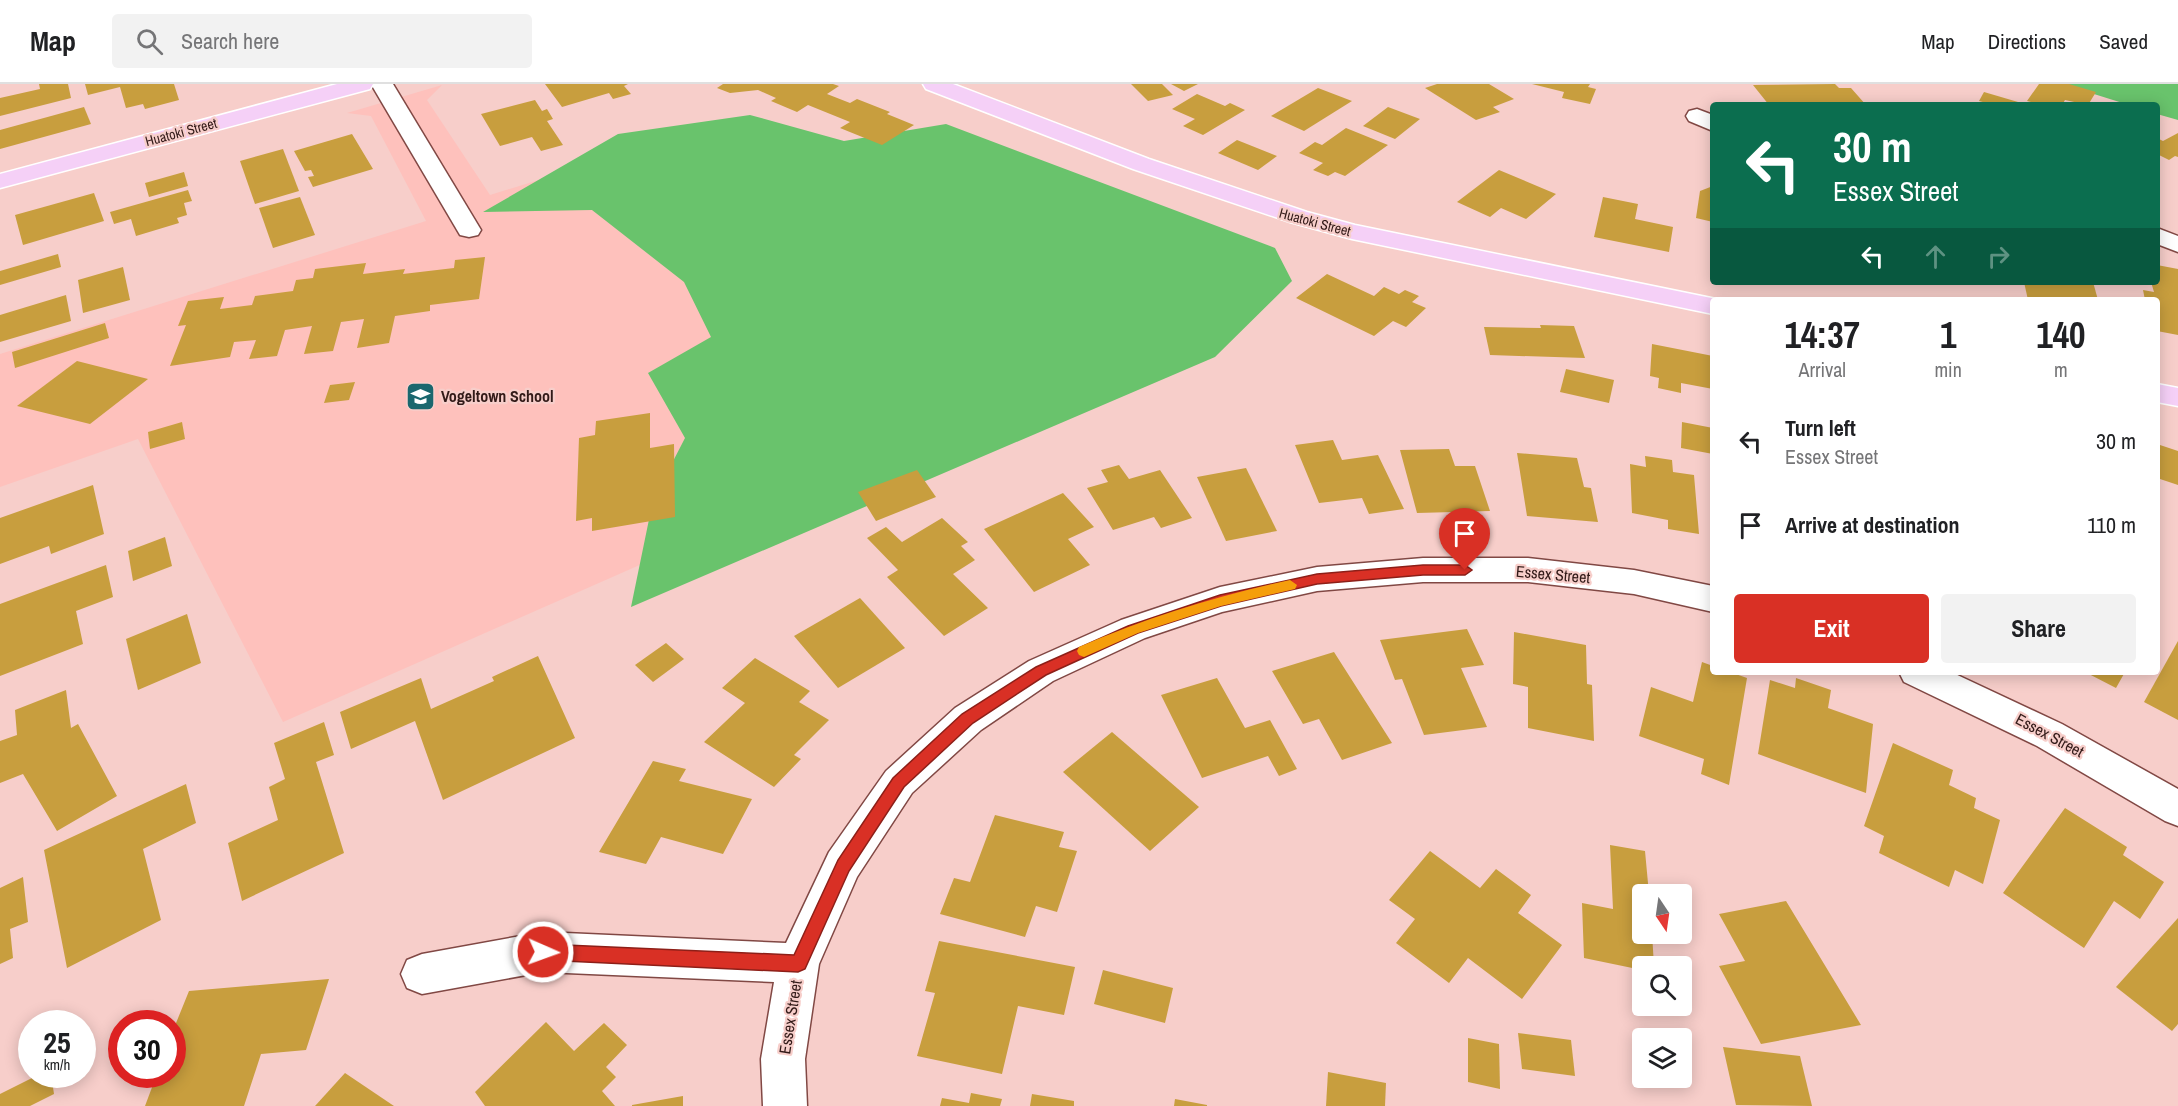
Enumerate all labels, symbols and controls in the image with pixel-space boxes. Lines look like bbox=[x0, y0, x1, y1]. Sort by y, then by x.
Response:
search box bbox=[112, 14, 532, 68]
text: Map bbox=[30, 22, 76, 60]
icon: search bbox=[133, 25, 166, 58]
text: Search here bbox=[181, 26, 279, 56]
text: Map bbox=[1921, 27, 1955, 56]
text: Directions bbox=[1988, 27, 2066, 56]
text: Saved bbox=[2099, 27, 2148, 56]
street label: Huatoki Street bbox=[143, 114, 219, 150]
text: 30 m bbox=[1833, 119, 1912, 175]
icon: left bbox=[1734, 126, 1812, 204]
text: Essex Street bbox=[1833, 173, 1959, 209]
street label: Huatoki Street bbox=[1277, 204, 1353, 240]
icon: left bbox=[1856, 240, 1889, 273]
icon: ahead bbox=[1919, 240, 1952, 273]
icon: right bbox=[1982, 240, 2015, 273]
text: 14:37 bbox=[1784, 311, 1860, 359]
text: 1 bbox=[1940, 311, 1956, 359]
text: 140 bbox=[2036, 311, 2086, 359]
text: Arrival bbox=[1799, 356, 1846, 383]
text: min bbox=[1934, 356, 1962, 383]
text: m bbox=[2054, 356, 2068, 383]
school or university icon: Vogeltown School bbox=[404, 380, 436, 412]
place label: Vogeltown School bbox=[441, 385, 554, 407]
text: Turn left bbox=[1785, 413, 1856, 443]
icon: left bbox=[1734, 425, 1767, 458]
text: 30 m bbox=[2096, 426, 2136, 456]
text: Essex Street bbox=[1785, 443, 1878, 470]
pin bbox=[1439, 508, 1490, 570]
icon: arrive bbox=[1734, 509, 1767, 542]
text: Arrive at destination bbox=[1785, 510, 1959, 540]
text: 110 m bbox=[2087, 510, 2136, 540]
icon: arrive bbox=[1448, 517, 1481, 550]
street label: Essex Street bbox=[1515, 560, 1591, 588]
button: Exit bbox=[1734, 594, 1929, 663]
button: Share bbox=[1941, 594, 2136, 663]
street label: Essex Street bbox=[2012, 708, 2088, 762]
north arrow bbox=[1632, 884, 1692, 944]
map controls bbox=[1632, 884, 1692, 1088]
position arrow bbox=[511, 920, 575, 984]
button: search bbox=[1632, 956, 1692, 1016]
street label: Essex Street bbox=[773, 978, 807, 1055]
speed limit sign: 30 bbox=[108, 1010, 186, 1088]
text: 25 bbox=[43, 1022, 71, 1062]
button: layers bbox=[1632, 1028, 1692, 1088]
text: km/h bbox=[44, 1054, 70, 1075]

